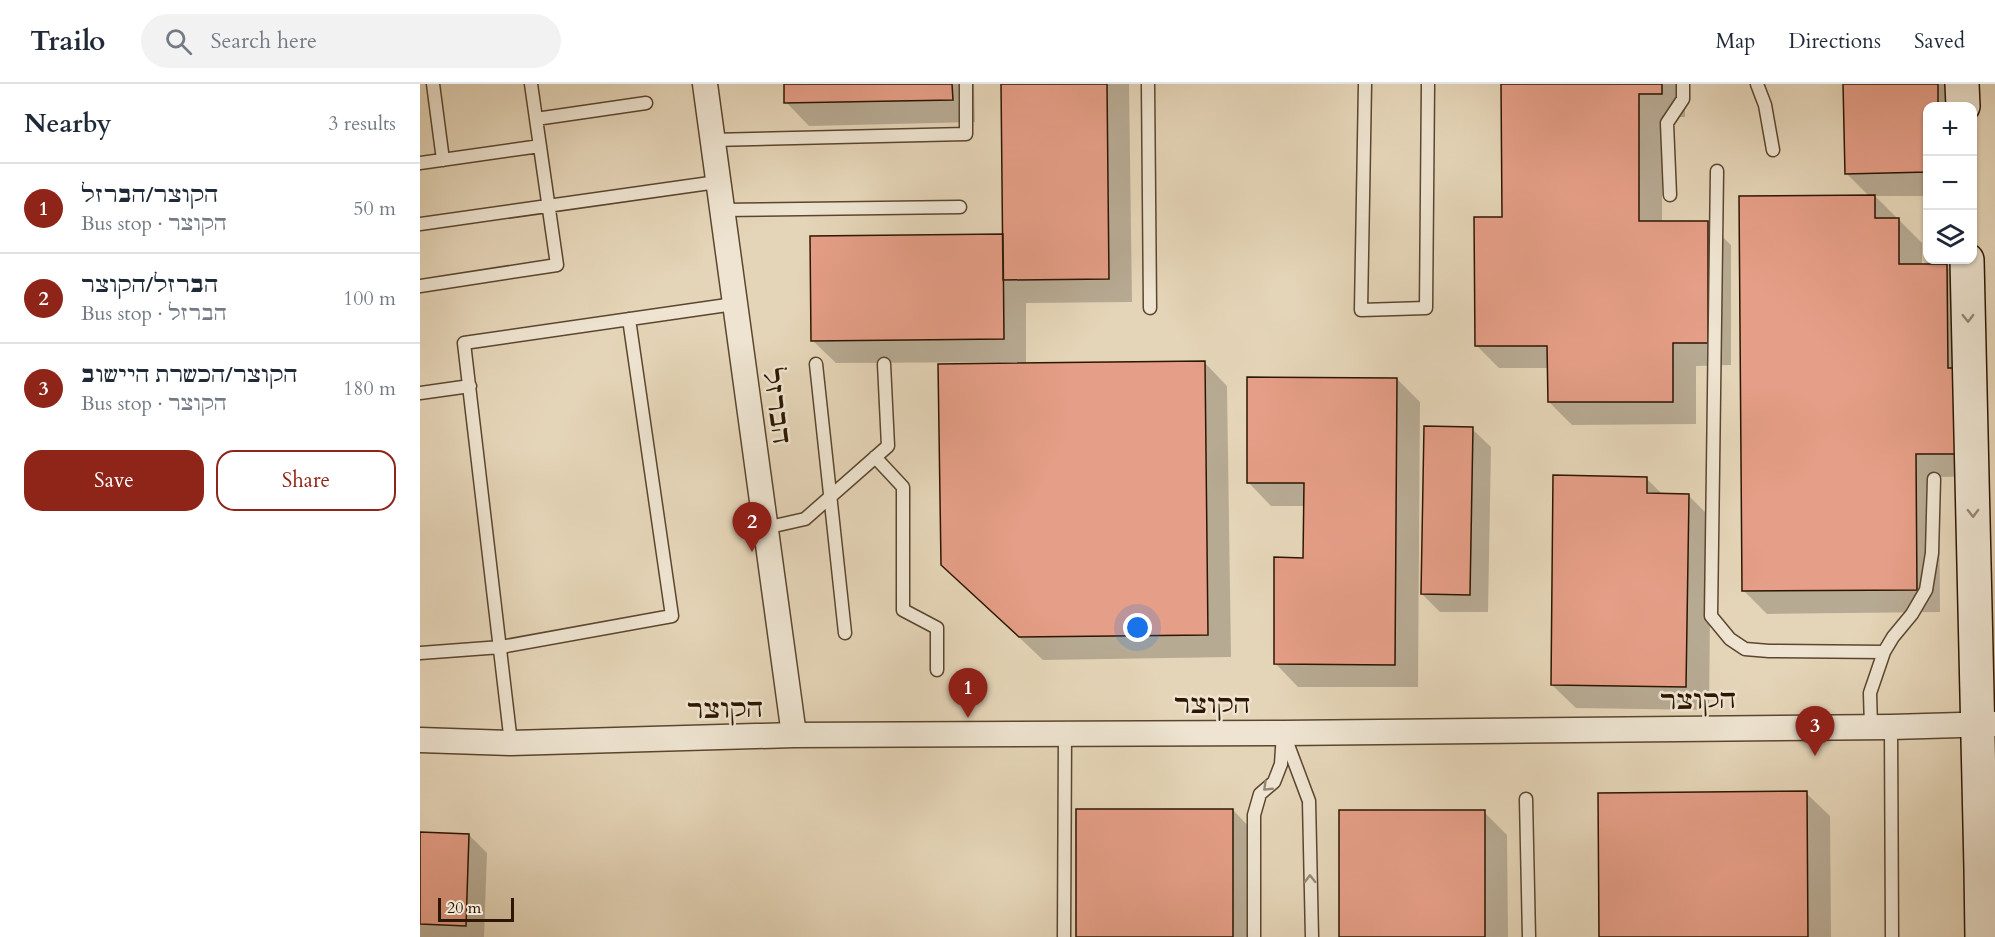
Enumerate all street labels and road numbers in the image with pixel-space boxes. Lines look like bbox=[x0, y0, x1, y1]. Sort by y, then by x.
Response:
street label: הברזל bbox=[754, 366, 800, 446]
street label: הקוצר bbox=[1660, 682, 1736, 718]
street label: הקוצר bbox=[1174, 687, 1250, 722]
street label: הקוצר bbox=[687, 691, 763, 727]

